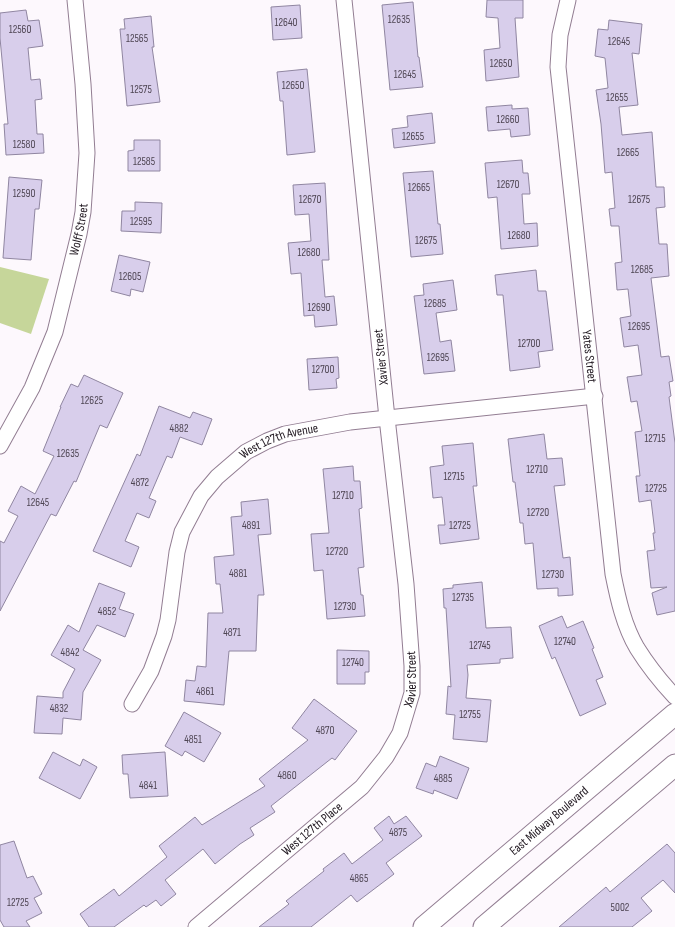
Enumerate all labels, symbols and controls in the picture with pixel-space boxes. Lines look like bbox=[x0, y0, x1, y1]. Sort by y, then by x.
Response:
house number: 12635 bbox=[388, 13, 410, 26]
house number: 12640 bbox=[274, 16, 298, 29]
house number: 12560 bbox=[9, 23, 31, 36]
house number: 12565 bbox=[126, 32, 148, 45]
house number: 12645 bbox=[608, 35, 630, 48]
house number: 12650 bbox=[490, 57, 512, 70]
house number: 12645 bbox=[394, 68, 416, 81]
house number: 12650 bbox=[282, 79, 304, 92]
house number: 12575 bbox=[130, 83, 152, 96]
house number: 12655 bbox=[606, 91, 628, 104]
house number: 12660 bbox=[496, 113, 520, 126]
house number: 12655 bbox=[402, 130, 424, 143]
house number: 12580 bbox=[13, 138, 35, 151]
house number: 12665 bbox=[617, 146, 639, 159]
house number: 12585 bbox=[133, 155, 155, 168]
house number: 12670 bbox=[497, 178, 519, 191]
house number: 12665 bbox=[408, 181, 430, 194]
house number: 12590 bbox=[13, 187, 35, 200]
house number: 12670 bbox=[299, 193, 321, 206]
house number: 12675 bbox=[628, 193, 650, 206]
street label: Wolff Street bbox=[66, 203, 92, 257]
house number: 12595 bbox=[130, 215, 152, 228]
house number: 12680 bbox=[507, 229, 531, 242]
house number: 12675 bbox=[415, 234, 437, 247]
house number: 12680 bbox=[297, 246, 321, 259]
house number: 12685 bbox=[631, 263, 653, 276]
house number: 12605 bbox=[119, 270, 141, 283]
house number: 12685 bbox=[424, 297, 446, 310]
house number: 12690 bbox=[307, 301, 331, 314]
house number: 12695 bbox=[628, 320, 650, 333]
street label: Xavier Street bbox=[370, 328, 392, 387]
street label: Yates Street bbox=[579, 329, 600, 384]
house number: 12700 bbox=[518, 337, 540, 350]
house number: 12695 bbox=[427, 351, 449, 364]
house number: 12700 bbox=[312, 363, 334, 376]
house number: 12625 bbox=[81, 394, 103, 407]
street label: West 127th Avenue bbox=[236, 420, 319, 462]
house number: 4882 bbox=[170, 422, 189, 435]
house number: 12715 bbox=[644, 432, 666, 445]
house number: 12635 bbox=[57, 447, 79, 460]
house number: 12710 bbox=[526, 463, 548, 476]
house number: 12715 bbox=[443, 470, 465, 483]
house number: 4872 bbox=[131, 476, 150, 489]
house number: 12725 bbox=[645, 482, 667, 495]
house number: 12710 bbox=[332, 489, 354, 502]
house number: 12645 bbox=[27, 496, 49, 509]
house number: 12720 bbox=[527, 506, 549, 519]
house number: 4891 bbox=[242, 519, 260, 532]
house number: 12725 bbox=[449, 519, 471, 532]
house number: 12720 bbox=[326, 545, 348, 558]
house number: 4881 bbox=[229, 567, 247, 580]
house number: 12730 bbox=[542, 568, 564, 581]
house number: 12735 bbox=[452, 591, 474, 604]
house number: 12730 bbox=[334, 600, 356, 613]
house number: 4852 bbox=[98, 605, 117, 618]
house number: 4871 bbox=[223, 626, 241, 639]
house number: 12740 bbox=[554, 635, 576, 648]
house number: 12745 bbox=[469, 639, 491, 652]
house number: 4842 bbox=[61, 646, 80, 659]
street label: Xavier Street bbox=[400, 650, 420, 710]
house number: 12740 bbox=[342, 656, 364, 669]
house number: 4861 bbox=[196, 685, 214, 698]
house number: 4832 bbox=[50, 702, 69, 715]
house number: 12755 bbox=[459, 708, 481, 721]
house number: 4870 bbox=[316, 724, 334, 737]
house number: 4851 bbox=[184, 733, 202, 746]
house number: 4860 bbox=[277, 769, 297, 782]
house number: 4885 bbox=[434, 772, 452, 785]
house number: 4841 bbox=[139, 779, 157, 792]
street label: East Midway Boulevard bbox=[506, 783, 592, 859]
street label: West 127th Place bbox=[279, 799, 346, 859]
house number: 4875 bbox=[389, 826, 407, 839]
house number: 4865 bbox=[350, 872, 368, 885]
house number: 12725 bbox=[7, 896, 29, 909]
house number: 5002 bbox=[611, 901, 630, 914]

